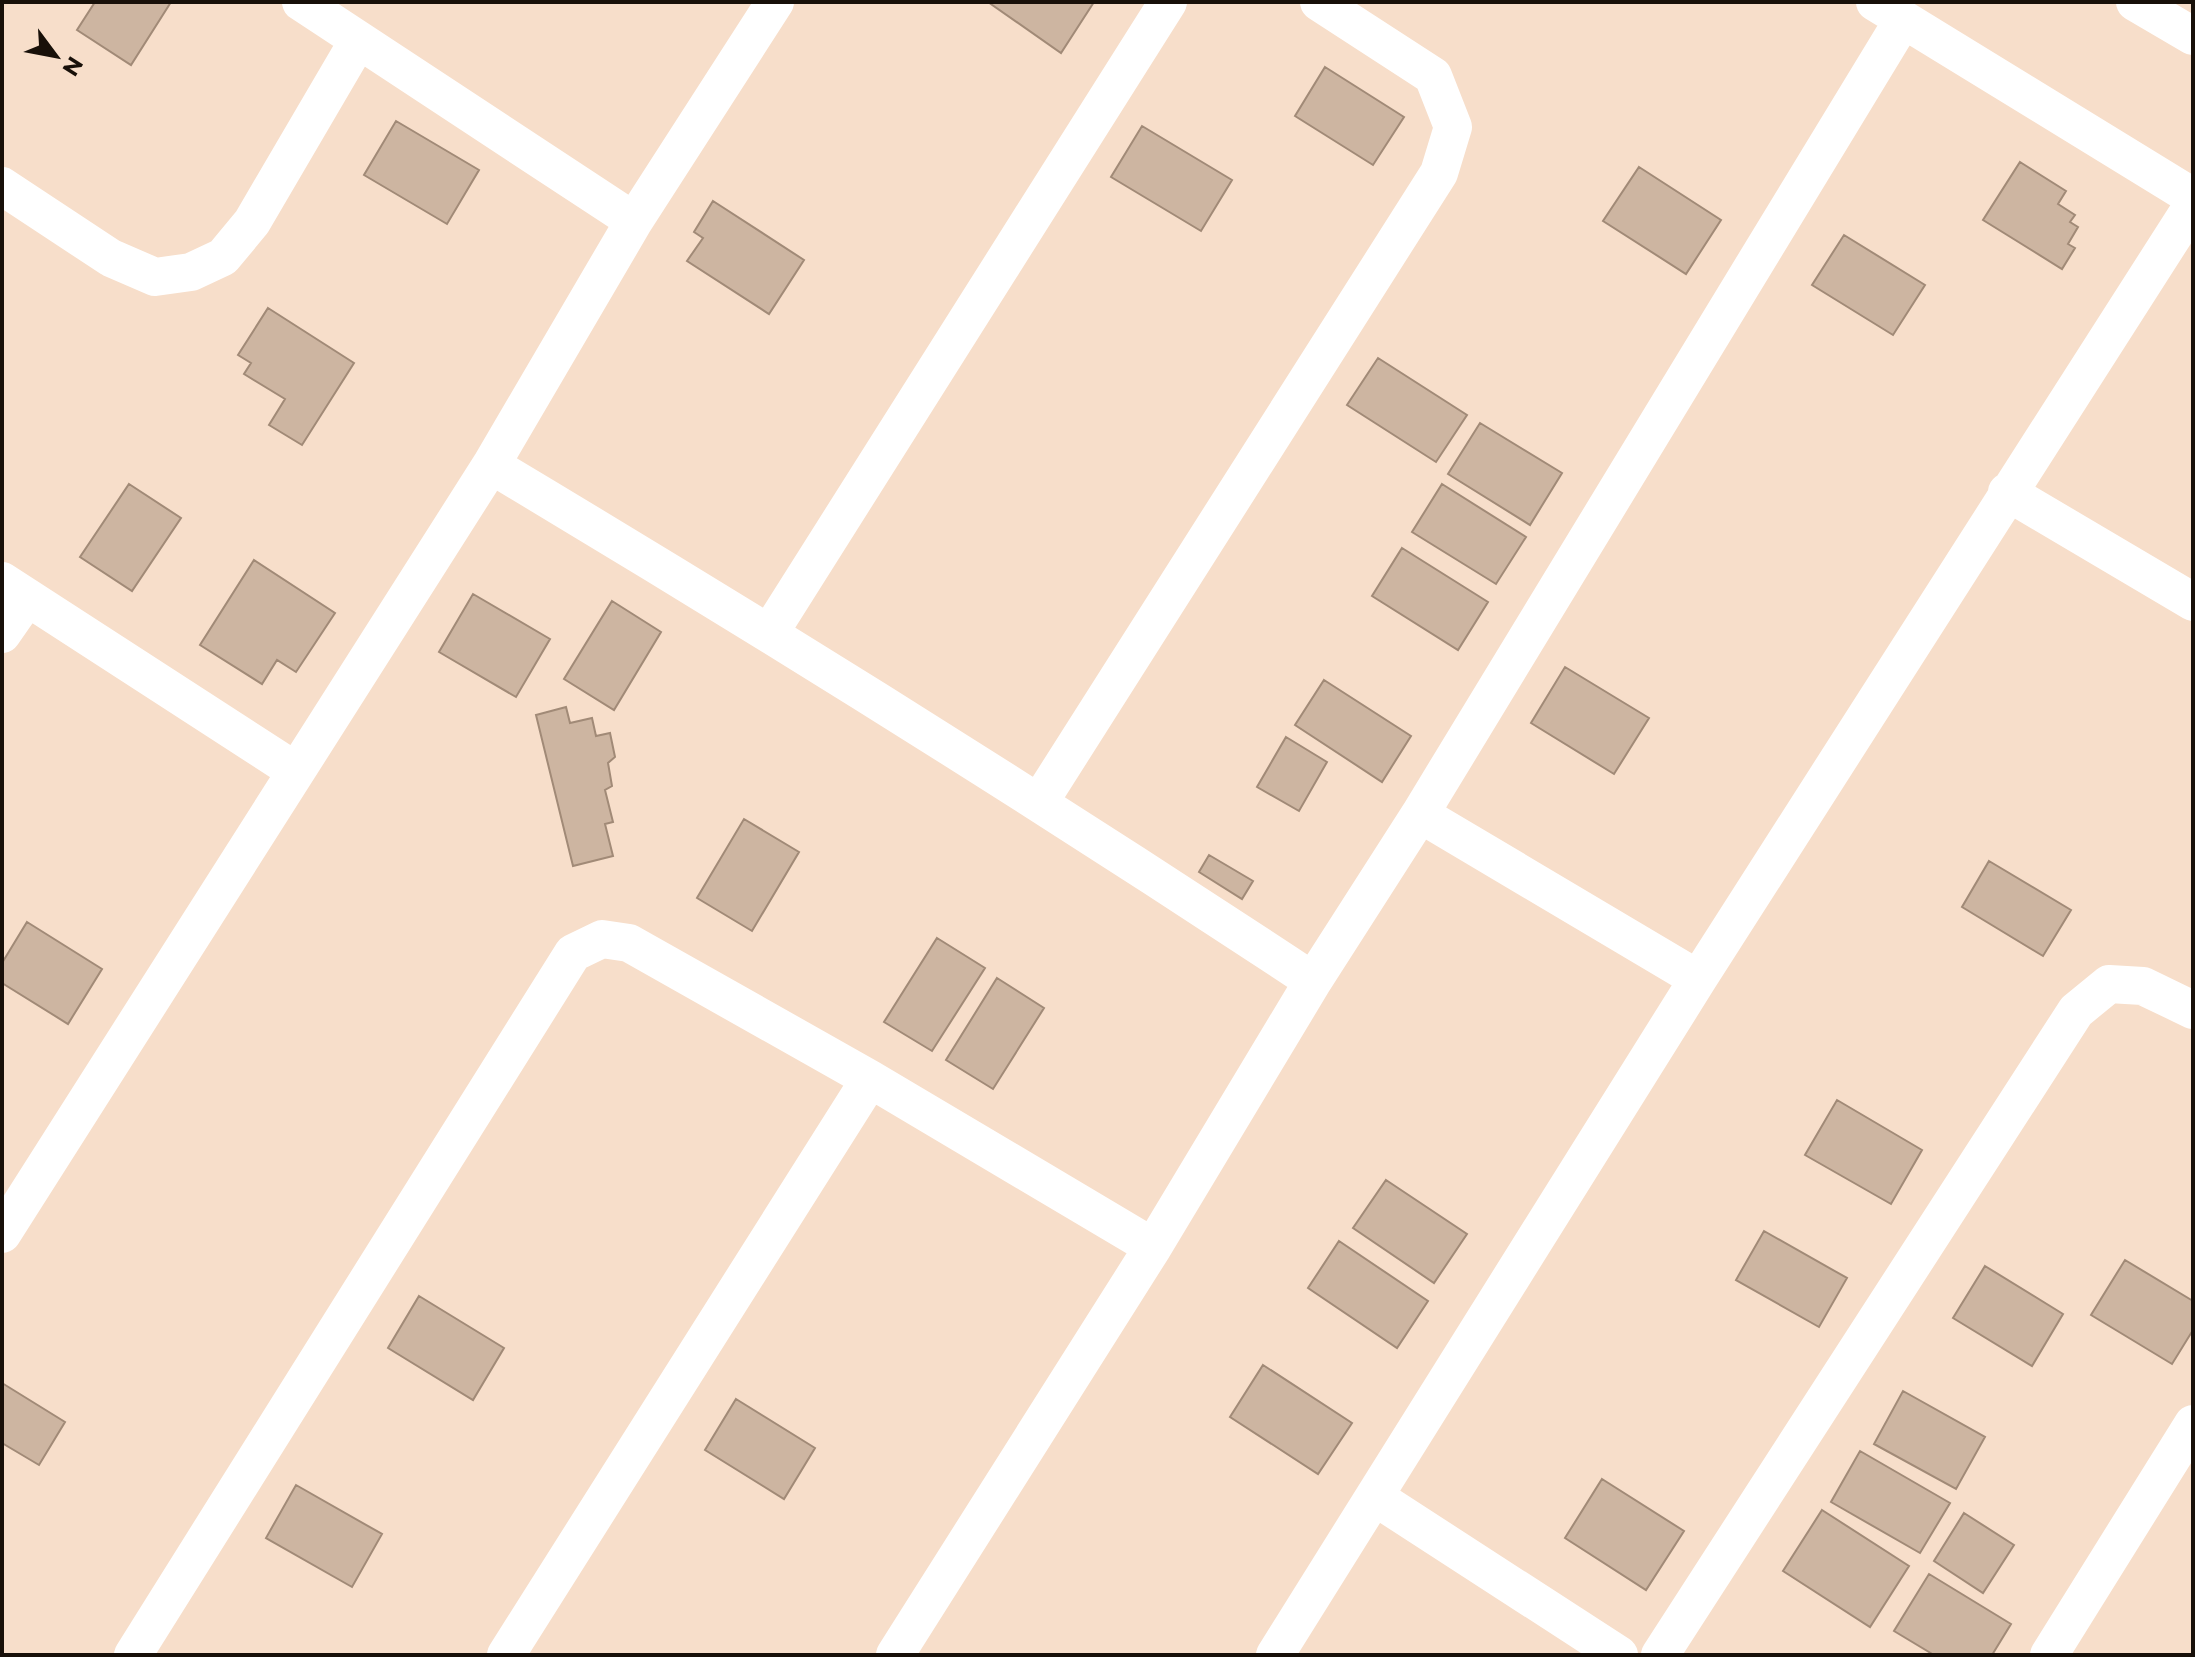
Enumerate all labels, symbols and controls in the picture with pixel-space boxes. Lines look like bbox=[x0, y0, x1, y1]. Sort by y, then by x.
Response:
north arrow bbox=[16, 16, 96, 96]
text: N bbox=[56, 52, 89, 81]

